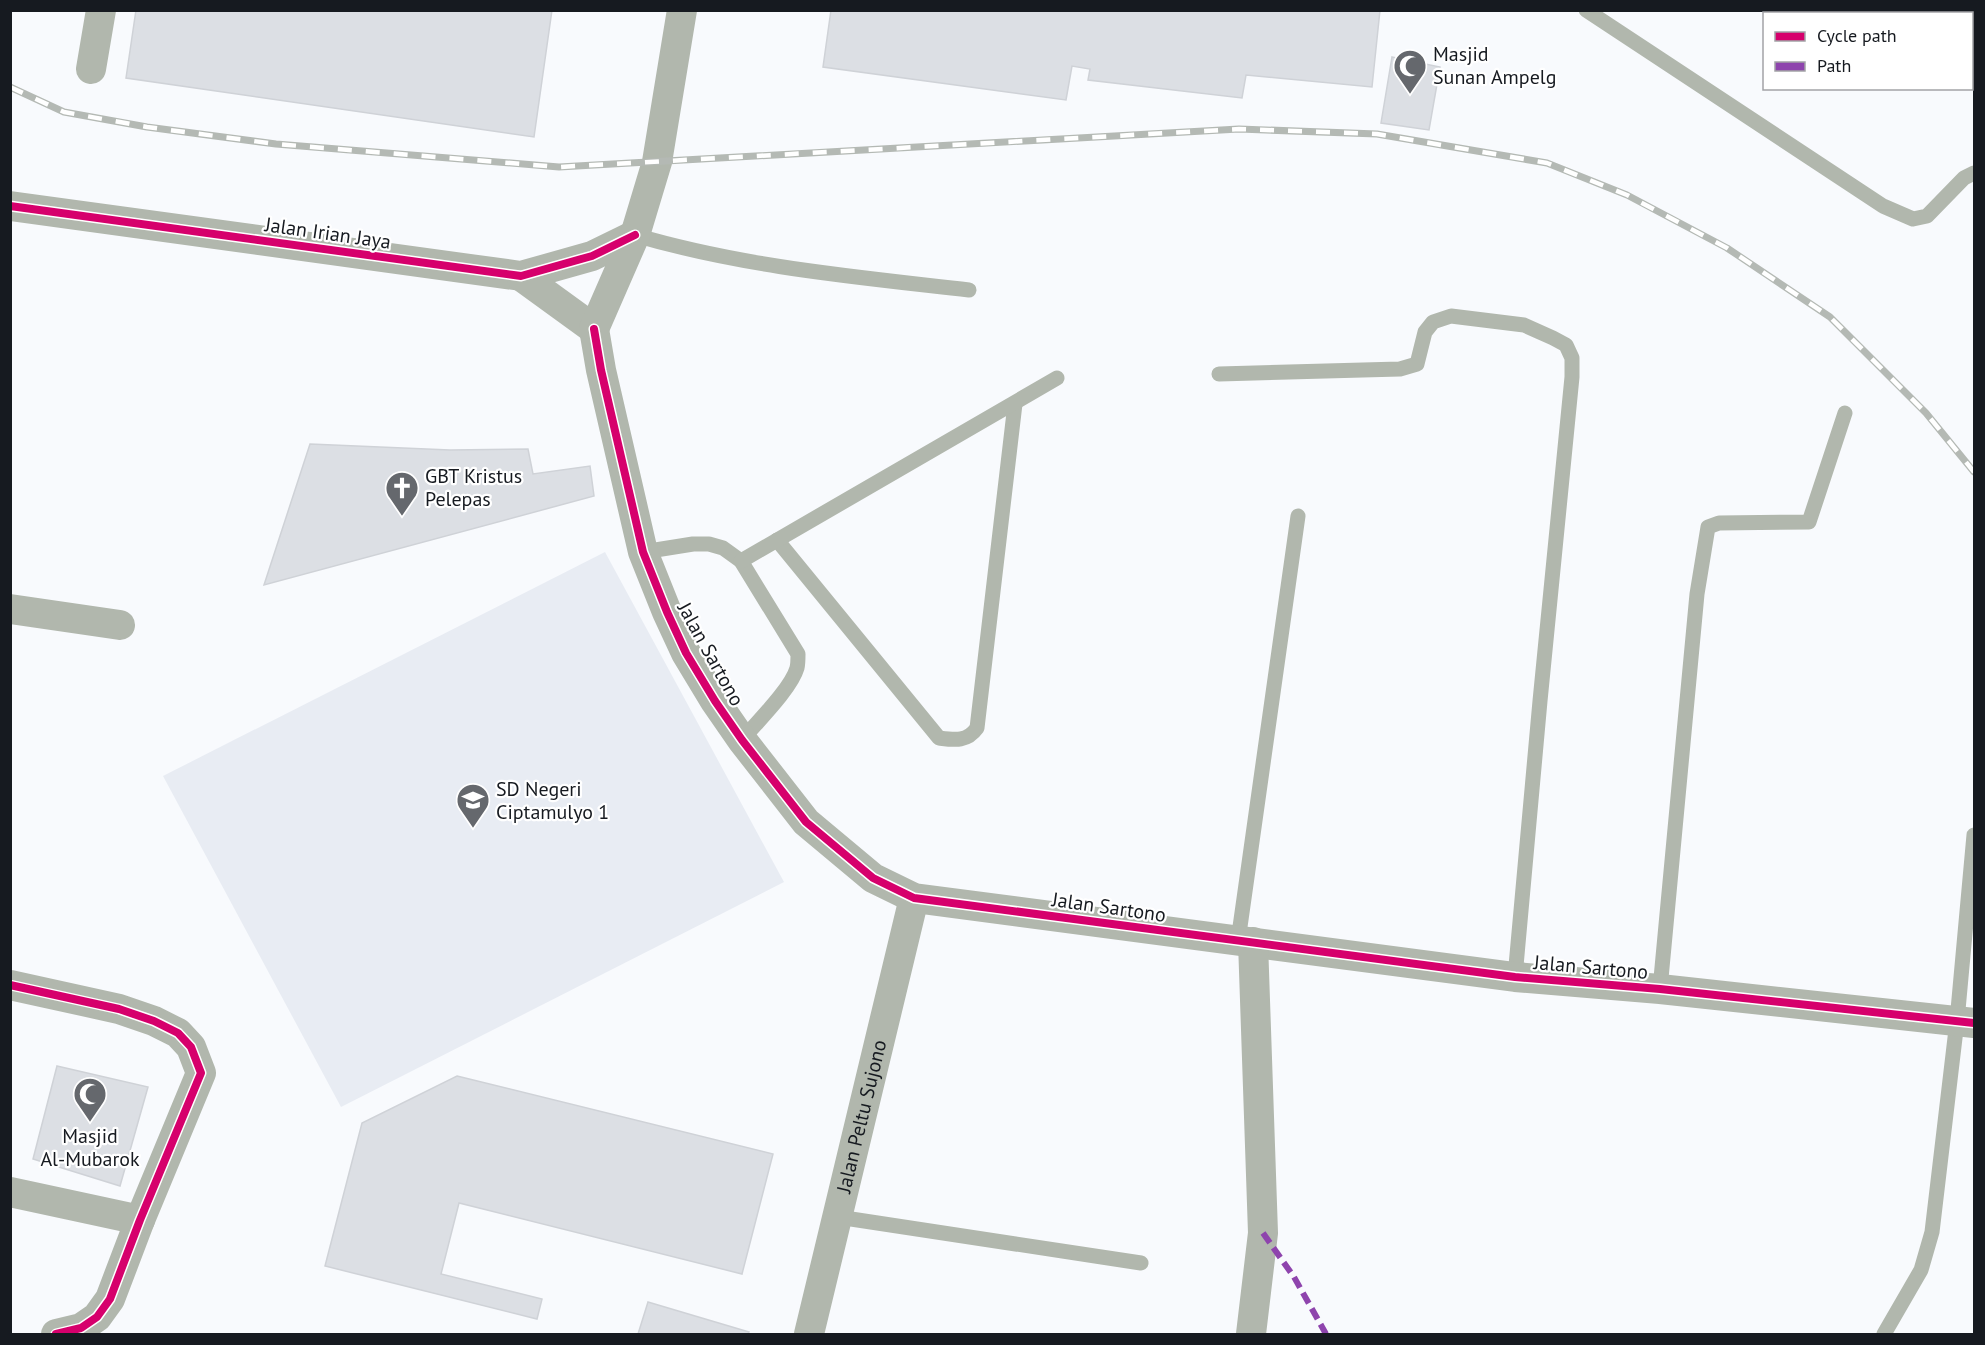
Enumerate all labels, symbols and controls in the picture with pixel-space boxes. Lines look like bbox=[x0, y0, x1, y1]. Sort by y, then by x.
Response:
legend bbox=[1763, 12, 1973, 90]
text: Cycle path bbox=[1817, 24, 1897, 47]
place label: Masjid Sunan Ampelg bbox=[1433, 41, 1556, 90]
mosque icon: Masjid Sunan Ampelg bbox=[1392, 48, 1428, 95]
text: Path bbox=[1817, 54, 1851, 77]
street label: Jalan Irian Jaya bbox=[262, 211, 393, 255]
place label: GBT Kristus Pelepas bbox=[425, 463, 522, 512]
church icon: GBT Kristus Pelepas bbox=[384, 470, 420, 517]
street label: Jalan Sartono bbox=[671, 597, 750, 710]
place label: SD Negeri Ciptamulyo 1 bbox=[496, 776, 609, 825]
school or university icon: SD Negeri Ciptamulyo 1 bbox=[455, 782, 491, 829]
street label: Jalan Sartono bbox=[1049, 886, 1168, 928]
street label: Jalan Sartono bbox=[1532, 949, 1649, 985]
street label: Jalan Peltu Sujono bbox=[830, 1037, 892, 1196]
mosque icon: Masjid Al-Mubarok bbox=[72, 1076, 108, 1123]
place label: Masjid Al-Mubarok bbox=[40, 1123, 140, 1172]

